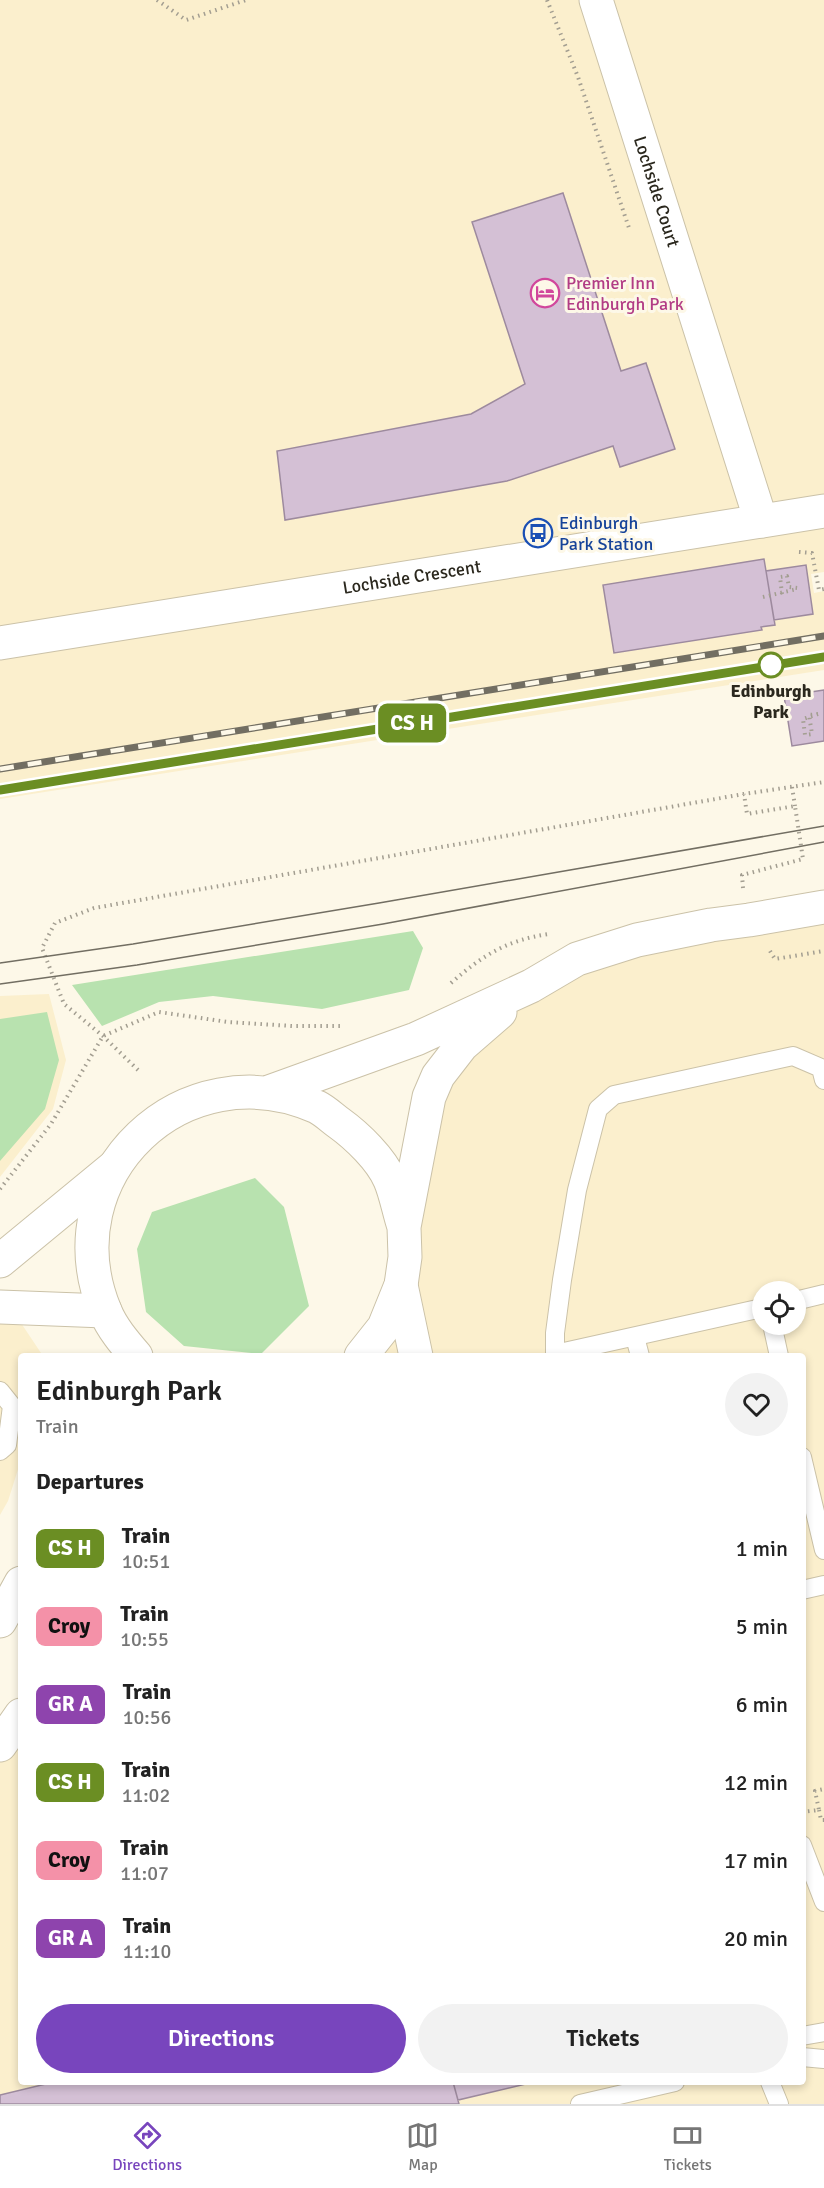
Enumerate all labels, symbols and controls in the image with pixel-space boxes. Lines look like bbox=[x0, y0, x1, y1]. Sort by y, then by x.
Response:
street label: Lochside Court bbox=[629, 133, 685, 250]
place label: Premier Inn Edinburgh Park bbox=[566, 272, 684, 315]
hotel icon: Premier Inn Edinburgh Park bbox=[529, 277, 561, 309]
place label: Edinburgh Park Station bbox=[559, 512, 653, 555]
bus stop icon: Edinburgh Park Station bbox=[522, 517, 554, 549]
street label: Lochside Crescent bbox=[341, 555, 482, 599]
marker: Edinburgh Park bbox=[758, 652, 784, 678]
place label: Edinburgh Park bbox=[731, 680, 812, 723]
line badge: CS H bbox=[370, 704, 454, 742]
text: CS H bbox=[390, 710, 434, 736]
map controls bbox=[752, 1281, 806, 1335]
button: locate bbox=[752, 1281, 806, 1335]
button: heart bbox=[725, 1373, 788, 1436]
text: Edinburgh Park bbox=[36, 1374, 222, 1408]
text: Train bbox=[36, 1414, 79, 1439]
text: Departures bbox=[36, 1468, 144, 1495]
text: Train bbox=[122, 1522, 170, 1549]
text: CS H bbox=[48, 1535, 92, 1561]
text: 1 min bbox=[736, 1535, 788, 1562]
text: 10:51 bbox=[122, 1549, 170, 1574]
text: Train bbox=[120, 1600, 169, 1627]
text: Croy bbox=[48, 1613, 90, 1639]
text: 5 min bbox=[736, 1613, 788, 1640]
text: 10:55 bbox=[120, 1627, 169, 1652]
text: Train bbox=[123, 1678, 171, 1705]
text: GR A bbox=[48, 1691, 93, 1717]
text: 6 min bbox=[736, 1691, 788, 1718]
text: 10:56 bbox=[123, 1705, 171, 1730]
text: Train bbox=[122, 1756, 170, 1783]
text: CS H bbox=[48, 1769, 92, 1795]
text: 12 min bbox=[724, 1769, 788, 1796]
text: 11:02 bbox=[122, 1783, 170, 1808]
text: Train bbox=[120, 1834, 169, 1861]
text: Croy bbox=[48, 1847, 90, 1873]
text: 17 min bbox=[724, 1847, 788, 1874]
text: 11:07 bbox=[120, 1861, 169, 1886]
text: Train bbox=[123, 1912, 171, 1939]
text: GR A bbox=[48, 1925, 93, 1951]
text: 20 min bbox=[724, 1925, 788, 1952]
text: 11:10 bbox=[123, 1939, 171, 1964]
button: Directions bbox=[36, 2004, 406, 2073]
button: Tickets bbox=[418, 2004, 788, 2073]
tab: Directions bbox=[112, 2119, 182, 2175]
tab: Map bbox=[406, 2119, 439, 2175]
tab: Tickets bbox=[664, 2119, 712, 2175]

